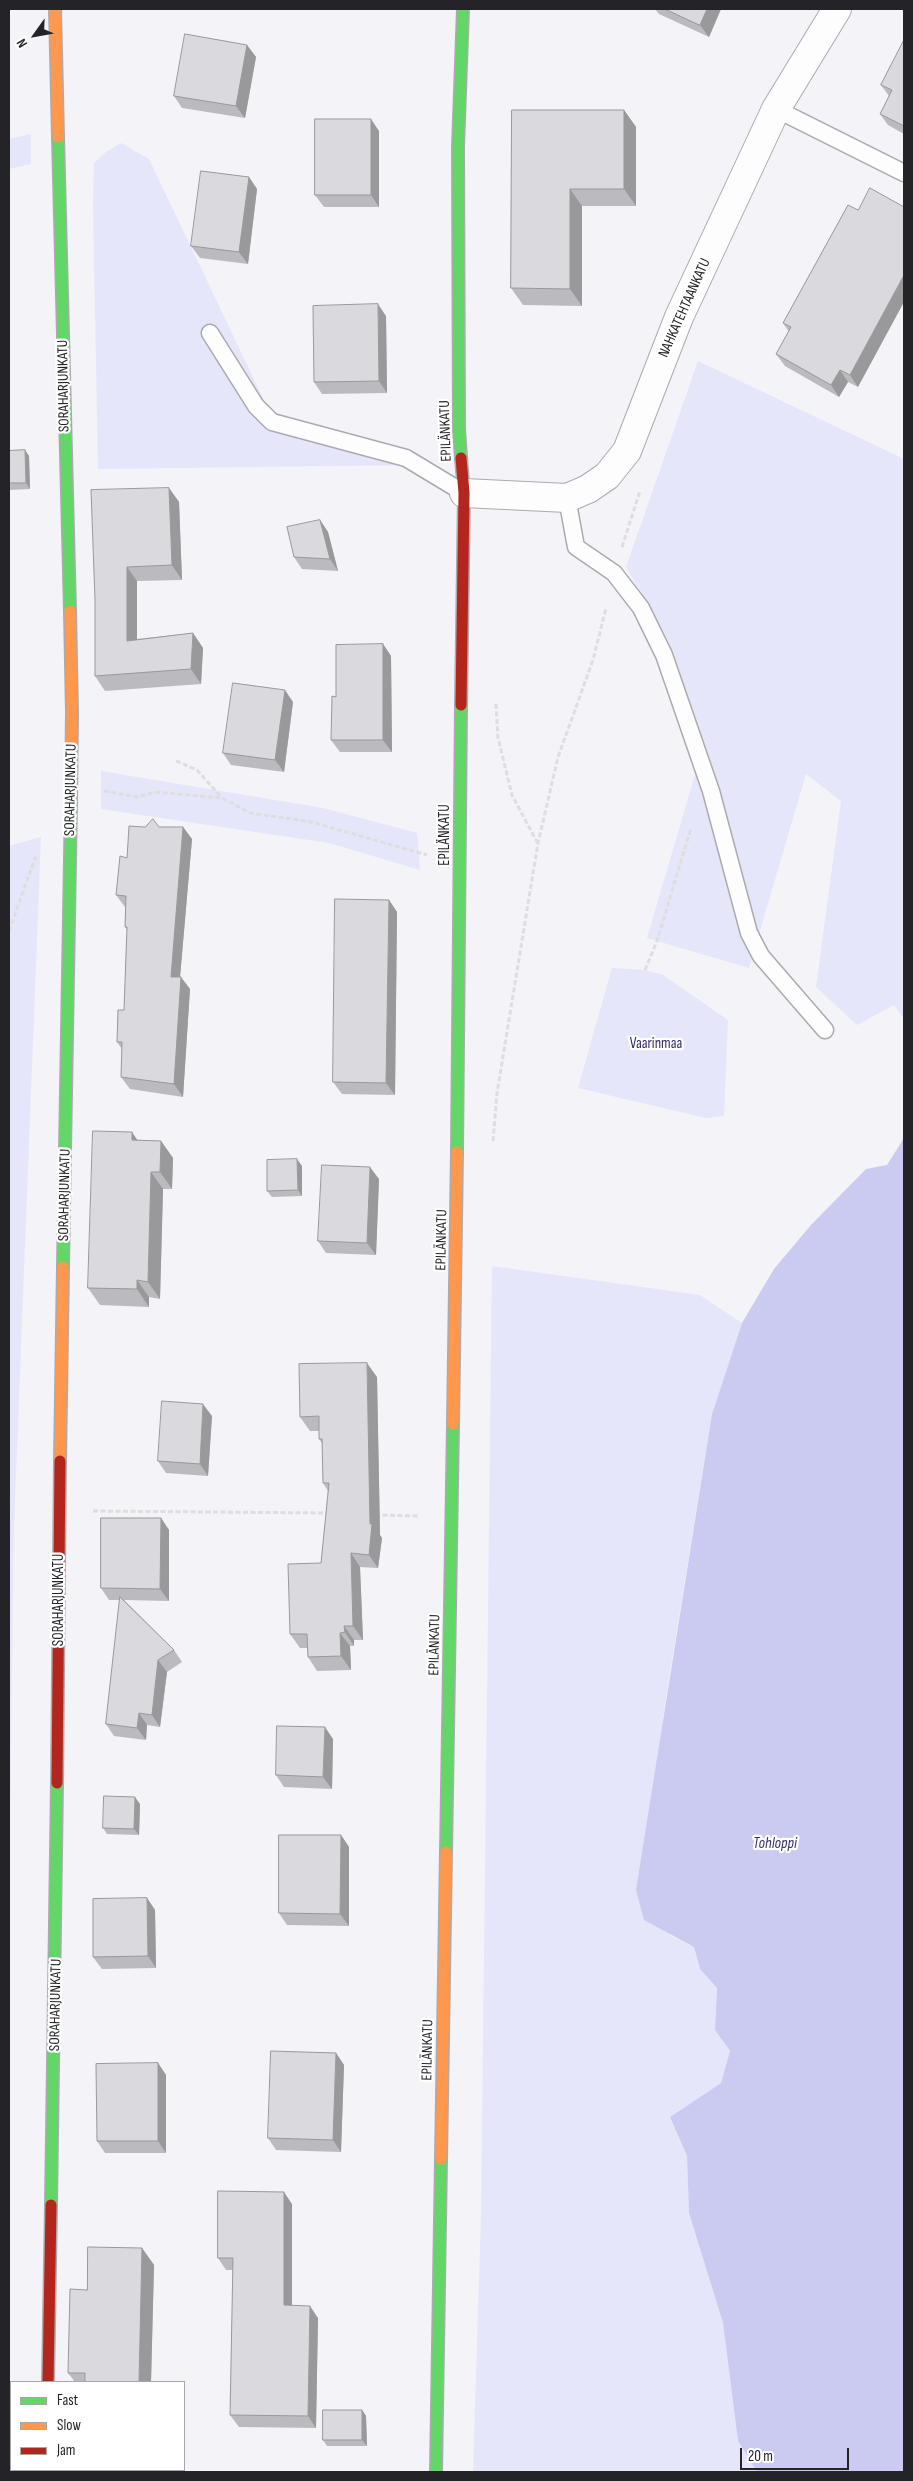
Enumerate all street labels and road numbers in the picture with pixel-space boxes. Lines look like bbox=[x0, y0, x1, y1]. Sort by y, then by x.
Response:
street label: NAHKATEHTAANKATU bbox=[655, 256, 715, 360]
street label: SORAHARJUNKATU bbox=[54, 340, 74, 432]
street label: EPILÄNKATU bbox=[436, 400, 456, 462]
street label: SORAHARJUNKATU bbox=[61, 744, 81, 836]
street label: EPILÄNKATU bbox=[436, 804, 454, 866]
street label: SORAHARJUNKATU bbox=[55, 1149, 75, 1241]
street label: EPILÄNKATU bbox=[432, 1209, 452, 1271]
street label: SORAHARJUNKATU bbox=[50, 1554, 68, 1646]
street label: EPILÄNKATU bbox=[425, 1614, 445, 1676]
street label: SORAHARJUNKATU bbox=[46, 1959, 66, 2051]
street label: EPILÄNKATU bbox=[418, 2019, 438, 2081]

